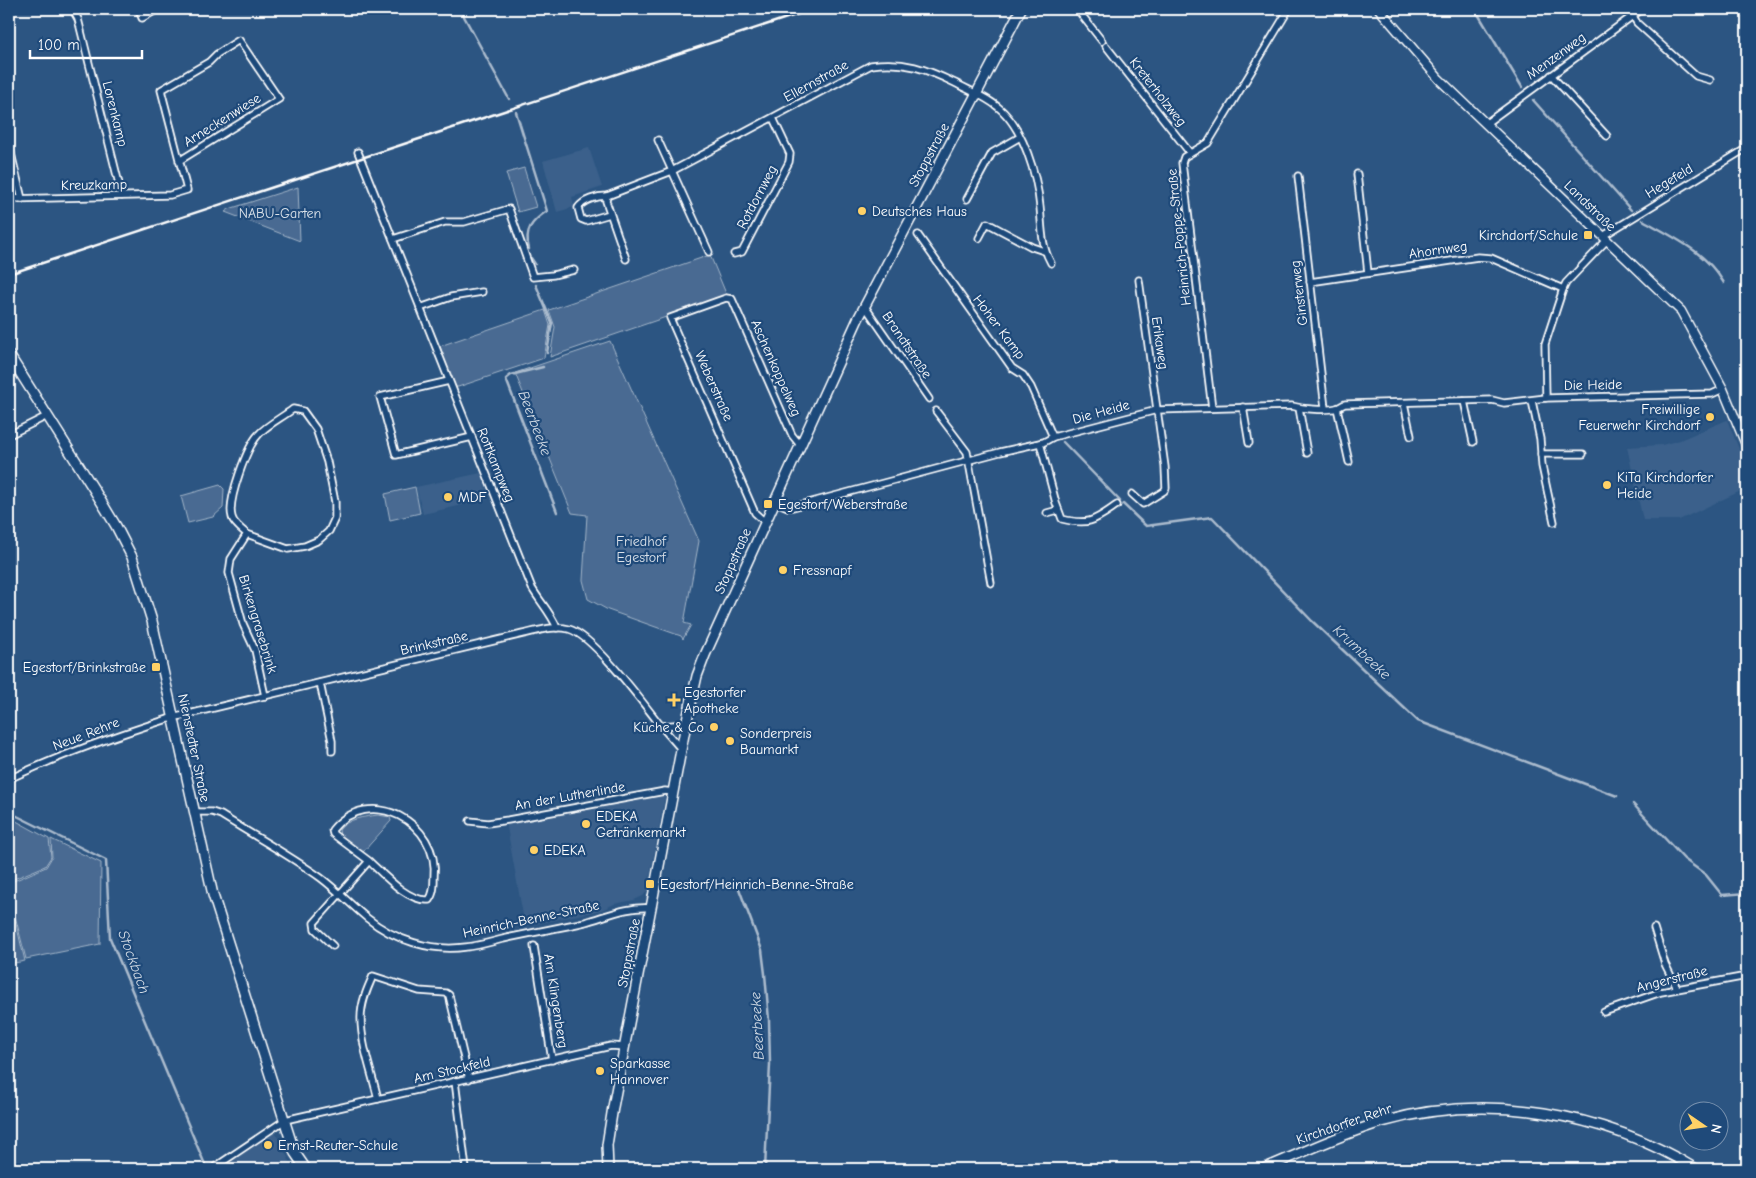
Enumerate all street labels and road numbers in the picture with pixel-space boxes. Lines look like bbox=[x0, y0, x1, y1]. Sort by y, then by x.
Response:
street label: Menzenweg bbox=[1523, 29, 1589, 83]
street label: Kreterholzweg bbox=[1126, 54, 1190, 130]
street label: Ellernstraße bbox=[781, 56, 851, 106]
street label: Lorenkamp bbox=[99, 79, 131, 149]
street label: Arneckenwiese bbox=[180, 90, 264, 150]
street label: Stoppstraße bbox=[905, 120, 953, 190]
street label: Hegefeld bbox=[1642, 160, 1696, 202]
street label: Rotdornweg bbox=[733, 162, 781, 232]
street label: Heinrich-Poppe-Straße bbox=[1163, 168, 1195, 306]
street label: Kreuzkamp bbox=[61, 176, 127, 194]
street label: Landstraße bbox=[1560, 177, 1620, 235]
street label: Ahornweg bbox=[1408, 237, 1468, 263]
street label: Ginsterweg bbox=[1287, 259, 1311, 327]
street label: Hoher Kamp bbox=[969, 291, 1029, 363]
street label: Brandtstraße bbox=[878, 308, 936, 382]
street label: Erikaweg bbox=[1148, 315, 1172, 371]
street label: Aschenkoppelweg bbox=[747, 317, 805, 419]
street label: Weberstraße bbox=[691, 348, 737, 424]
street label: Die Heide bbox=[1564, 376, 1622, 394]
street label: Die Heide bbox=[1071, 396, 1131, 428]
street label: Rottkampweg bbox=[473, 425, 519, 505]
street label: Stoppstraße bbox=[711, 525, 755, 597]
street label: Birkengrasebrink bbox=[235, 573, 281, 676]
street label: Brinkstraße bbox=[399, 627, 469, 659]
street label: Nienstedter Straße bbox=[174, 692, 214, 804]
street label: Neue Rehre bbox=[50, 714, 122, 754]
street label: An der Lutherlinde bbox=[514, 778, 626, 814]
street label: Heinrich-Benne-Straße bbox=[461, 896, 601, 942]
street label: Stoppstraße bbox=[614, 917, 644, 989]
street label: Am Klingenberg bbox=[540, 953, 572, 1049]
street label: Angerstraße bbox=[1635, 962, 1709, 996]
street label: Am Stockfeld bbox=[412, 1053, 492, 1087]
street label: Kirchdorfer Rehr bbox=[1294, 1100, 1394, 1148]

